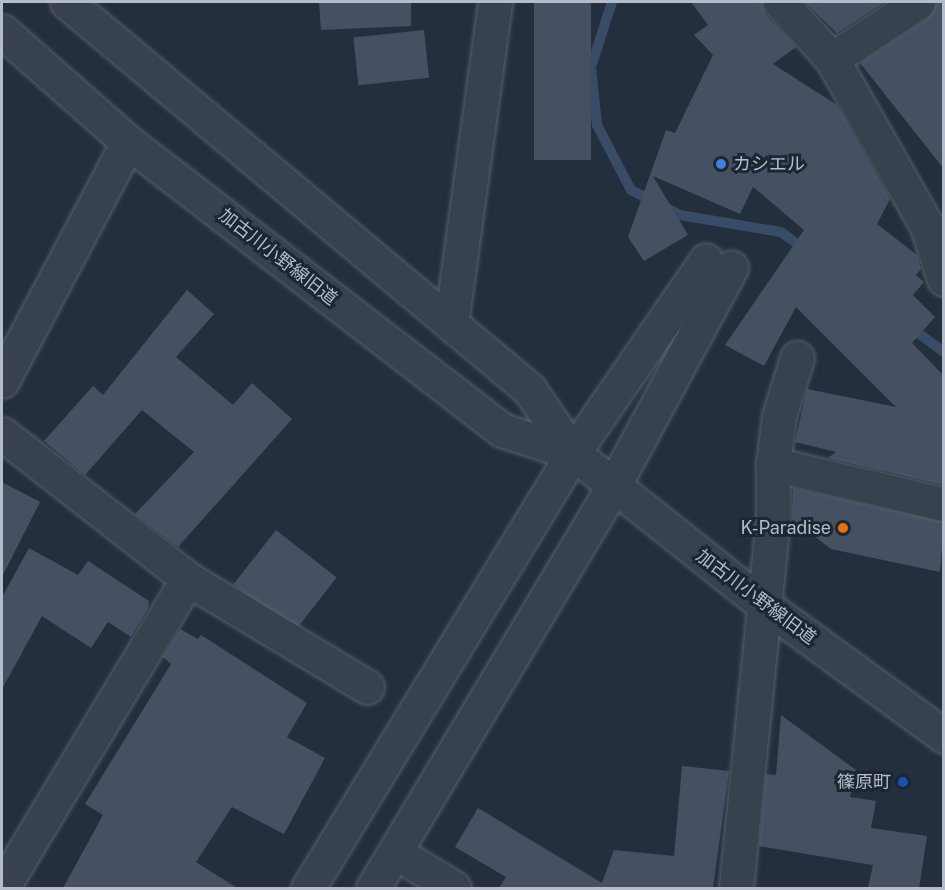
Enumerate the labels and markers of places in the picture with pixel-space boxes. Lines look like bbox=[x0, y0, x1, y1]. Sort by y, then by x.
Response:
place label: カシエル bbox=[733, 153, 805, 175]
marker: カシエル bbox=[714, 157, 728, 171]
place label: K-Paradise bbox=[740, 517, 831, 539]
marker: K-Paradise bbox=[836, 521, 850, 535]
place label: 篠原町 bbox=[837, 771, 891, 793]
marker: 篠原町 bbox=[896, 775, 910, 789]

